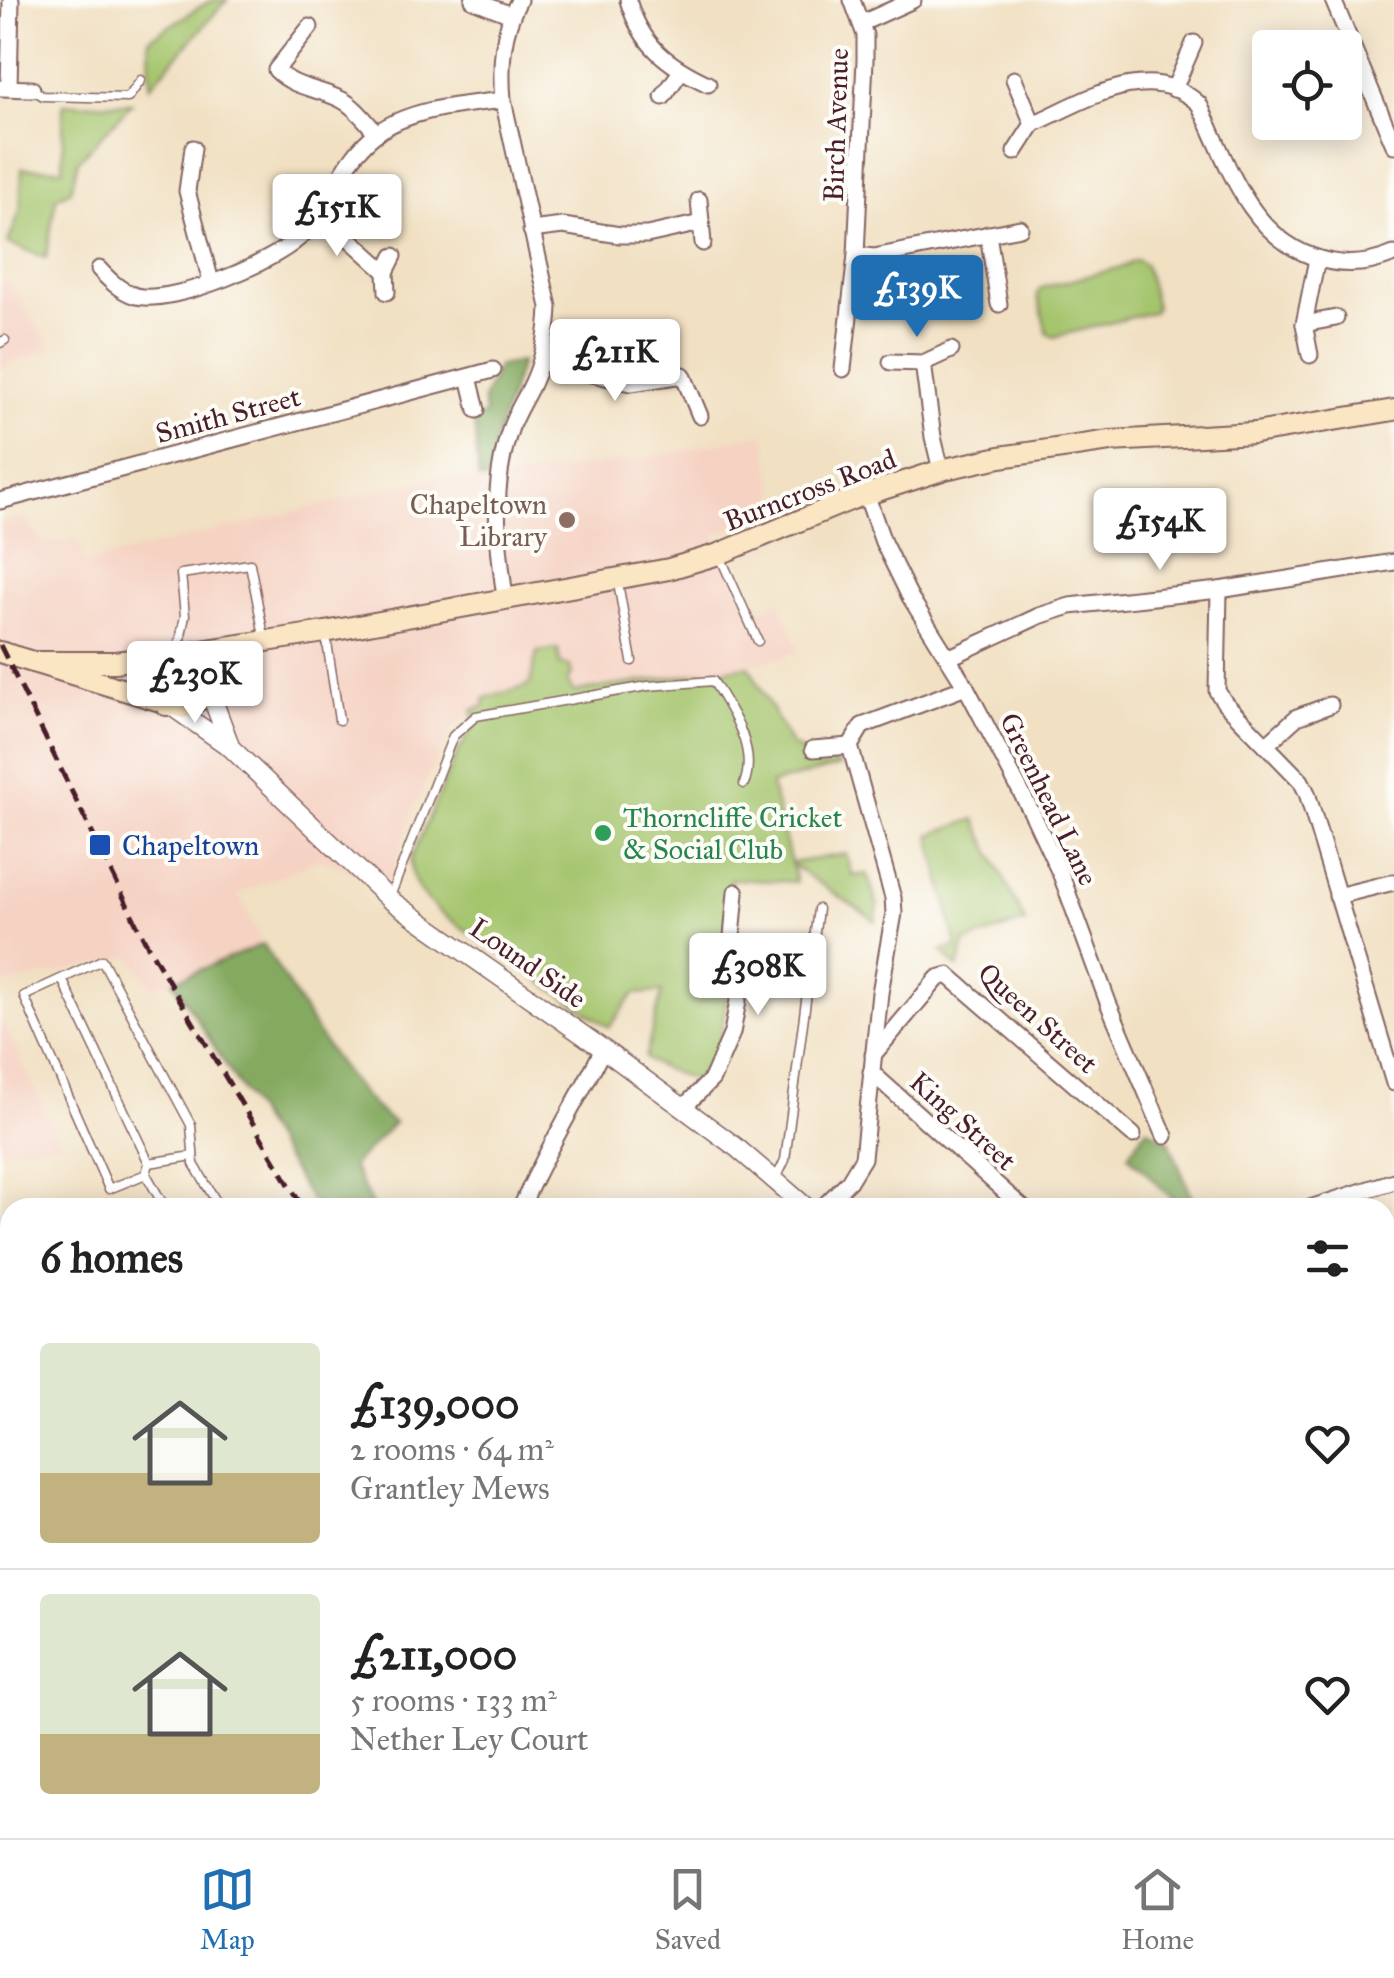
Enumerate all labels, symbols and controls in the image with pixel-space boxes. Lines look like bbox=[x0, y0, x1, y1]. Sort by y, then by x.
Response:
map controls bbox=[1252, 30, 1362, 140]
button: locate bbox=[1252, 30, 1362, 140]
street label: Birch Avenue bbox=[816, 47, 856, 203]
pin: £151K bbox=[267, 174, 407, 259]
text: £151K bbox=[295, 187, 379, 226]
pin: £139K bbox=[847, 255, 987, 340]
text: £139K bbox=[873, 268, 961, 307]
pin: £211K bbox=[545, 319, 685, 404]
text: £211K bbox=[572, 332, 658, 371]
street label: Smith Street bbox=[152, 379, 304, 451]
street label: Burncross Road bbox=[719, 441, 901, 539]
place label: Chapeltown Library bbox=[410, 487, 548, 554]
pin: £154K bbox=[1090, 488, 1230, 573]
text: £154K bbox=[1115, 501, 1205, 540]
marker: Chapeltown Library bbox=[556, 509, 578, 531]
pin: £230K bbox=[125, 641, 265, 726]
text: £230K bbox=[149, 654, 241, 693]
street label: Greenhead Lane bbox=[992, 707, 1106, 891]
place label: Thorncliffe Cricket & Social Club bbox=[623, 800, 842, 867]
marker: Thorncliffe Cricket & Social Club bbox=[592, 822, 614, 844]
place label: Chapeltown bbox=[122, 828, 259, 863]
marker: Chapeltown bbox=[87, 832, 113, 858]
street label: Lound Side bbox=[463, 910, 593, 1016]
pin: £308K bbox=[688, 933, 828, 1018]
text: £308K bbox=[711, 946, 805, 985]
street label: Queen Street bbox=[971, 955, 1105, 1081]
street label: King Street bbox=[902, 1064, 1024, 1178]
icon: filters bbox=[1300, 1231, 1355, 1286]
text: 6 homes bbox=[40, 1232, 183, 1284]
text: £139,000 bbox=[350, 1378, 519, 1430]
icon: home bbox=[120, 1383, 240, 1503]
icon: heart bbox=[1300, 1416, 1355, 1471]
text: 2 rooms · 64 m² bbox=[350, 1430, 554, 1469]
text: Grantley Mews bbox=[350, 1469, 550, 1508]
text: £211,000 bbox=[350, 1629, 517, 1681]
icon: home bbox=[120, 1634, 240, 1754]
icon: heart bbox=[1300, 1667, 1355, 1722]
text: 5 rooms · 133 m² bbox=[350, 1681, 557, 1720]
text: Nether Ley Court bbox=[350, 1720, 588, 1759]
tab: Map bbox=[200, 1862, 255, 1957]
tab: Saved bbox=[655, 1862, 721, 1957]
tab: Home bbox=[1121, 1862, 1194, 1957]

